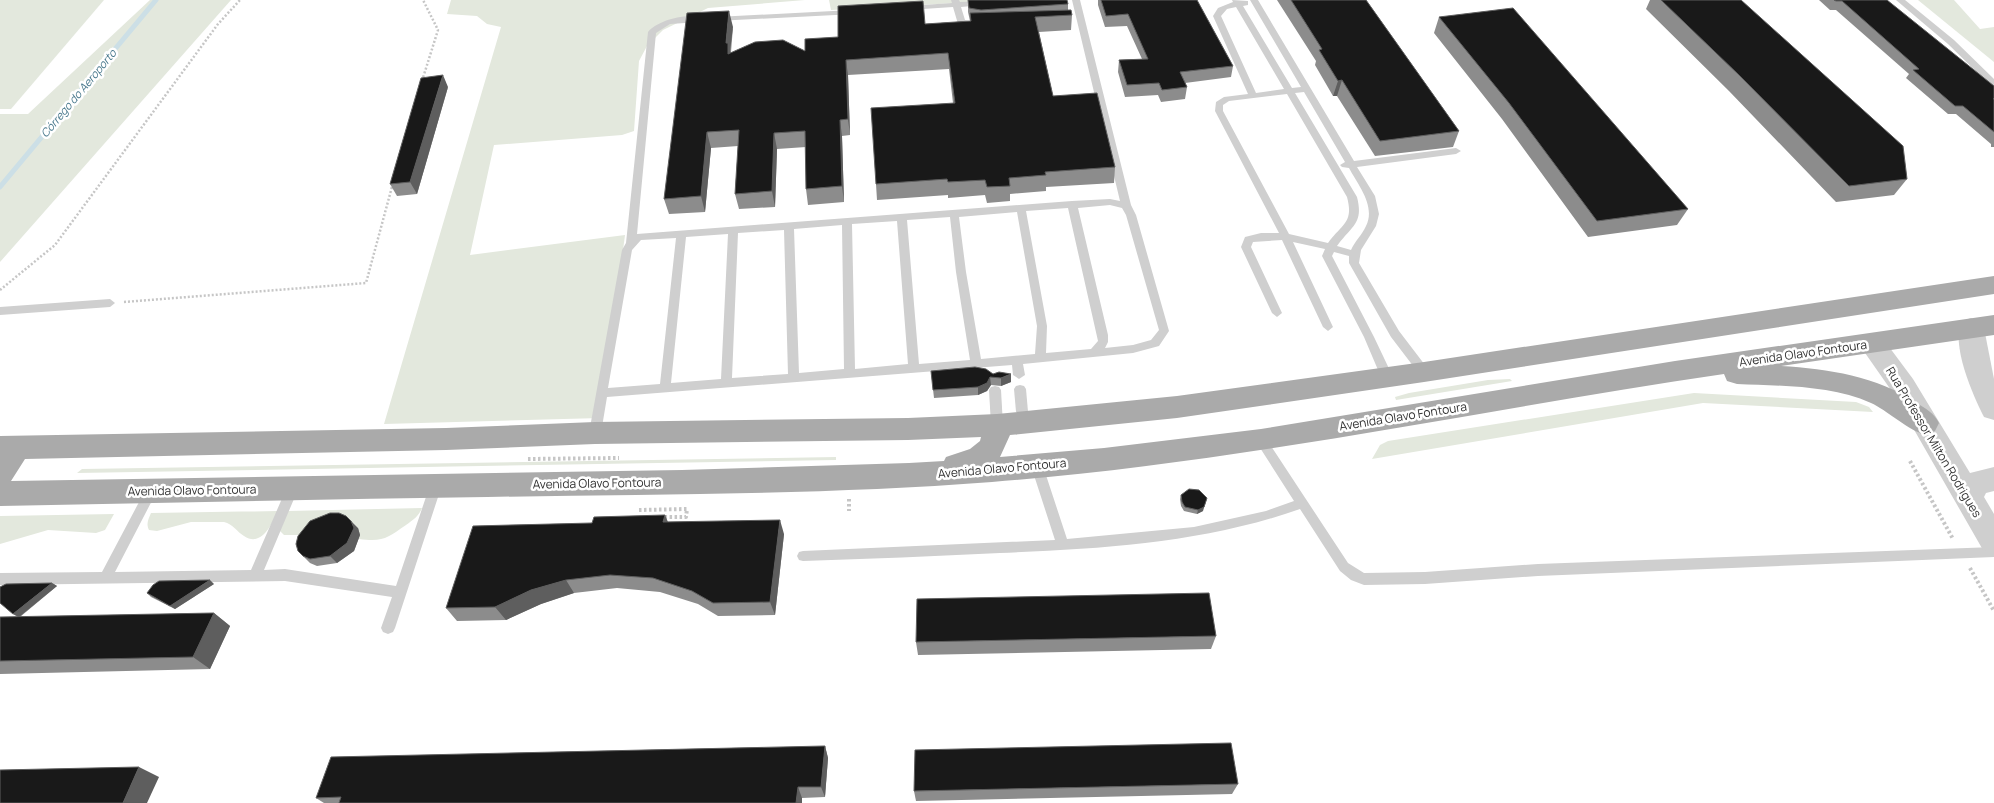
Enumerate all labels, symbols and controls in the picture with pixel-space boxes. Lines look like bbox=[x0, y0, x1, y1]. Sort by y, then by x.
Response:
water label: Córrego do Aeroporto bbox=[37, 45, 120, 140]
street label: Avenida Olavo Fontoura bbox=[1738, 336, 1868, 370]
street label: Rua Professor Milton Rodrigues bbox=[1882, 363, 1986, 521]
street label: Avenida Olavo Fontoura bbox=[1338, 398, 1468, 434]
street label: Avenida Olavo Fontoura bbox=[937, 454, 1067, 482]
street label: Avenida Olavo Fontoura bbox=[532, 473, 662, 493]
street label: Avenida Olavo Fontoura bbox=[127, 480, 257, 500]

